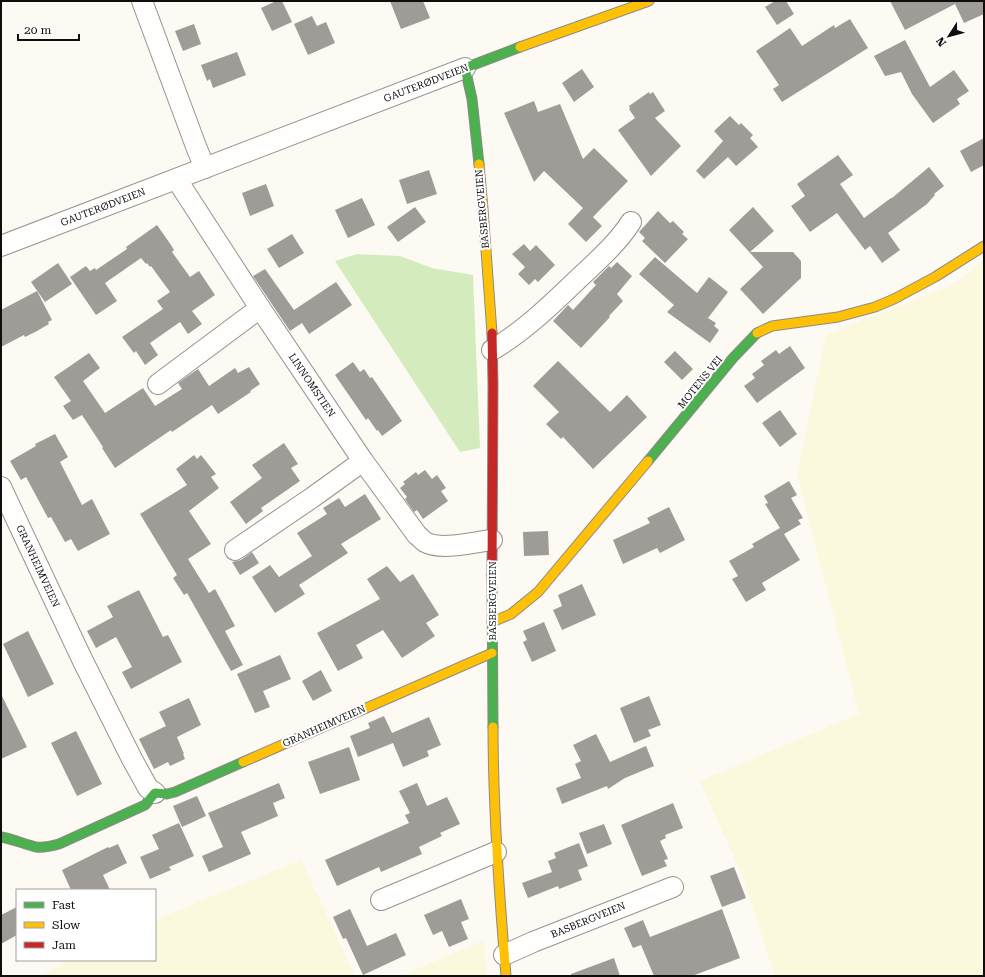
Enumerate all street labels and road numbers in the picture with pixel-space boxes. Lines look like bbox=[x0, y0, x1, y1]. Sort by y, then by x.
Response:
street label: GAUTERØDVEIEN bbox=[382, 62, 470, 104]
street label: BASBERGVEIEN bbox=[473, 169, 491, 249]
street label: GAUTERØDVEIEN bbox=[59, 186, 147, 228]
street label: LINNOMSTIEN bbox=[287, 351, 337, 419]
street label: MOTENS VEI bbox=[675, 353, 725, 410]
street label: GRANHEIMVEIEN bbox=[14, 523, 62, 609]
street label: BASBERGVEIEN bbox=[487, 561, 498, 641]
street label: GRANHEIMVEIEN bbox=[281, 703, 367, 749]
street label: BASBERGVEIEN bbox=[549, 900, 627, 940]

